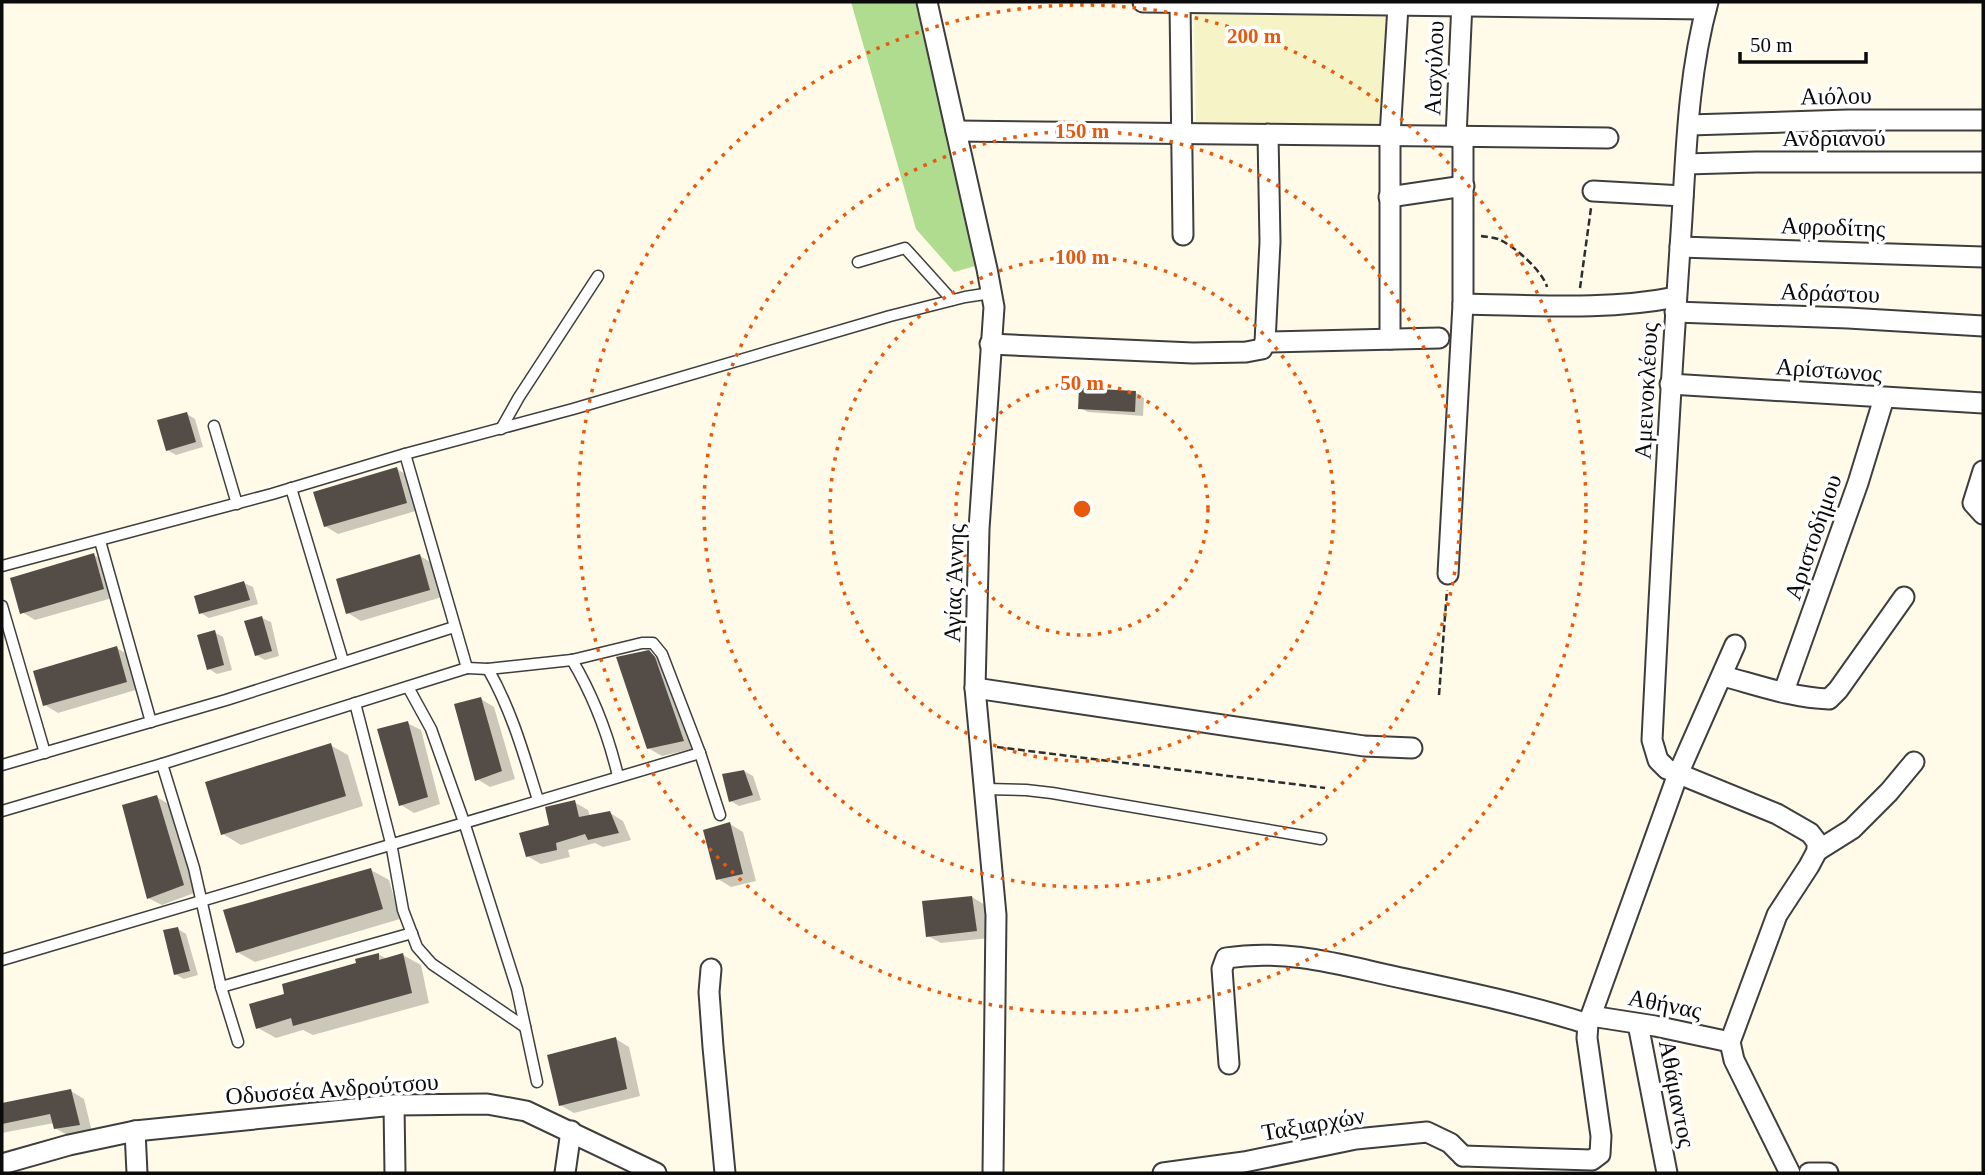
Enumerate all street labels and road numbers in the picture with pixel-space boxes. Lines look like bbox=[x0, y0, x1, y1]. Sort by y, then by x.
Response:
street label: Αισχύλου bbox=[1419, 20, 1449, 116]
street label: Αιόλου bbox=[1800, 82, 1872, 110]
street label: Ανδριανού bbox=[1782, 125, 1886, 151]
street label: Αφροδίτης bbox=[1780, 212, 1886, 242]
street label: Αδράστου bbox=[1780, 278, 1880, 308]
street label: Αμεινοκλέους bbox=[1629, 322, 1663, 460]
street label: Αρίστωνος bbox=[1775, 353, 1884, 387]
street label: Αριστοδήμου bbox=[1779, 471, 1847, 603]
street label: Αγίας Άννης bbox=[939, 523, 969, 643]
street label: Αθήνας bbox=[1626, 984, 1704, 1024]
street label: Αθάμαντος bbox=[1654, 1038, 1700, 1150]
street label: Οδυσσέα Ανδρούτσου bbox=[224, 1069, 440, 1109]
street label: Ταξιαρχών bbox=[1260, 1102, 1367, 1146]

